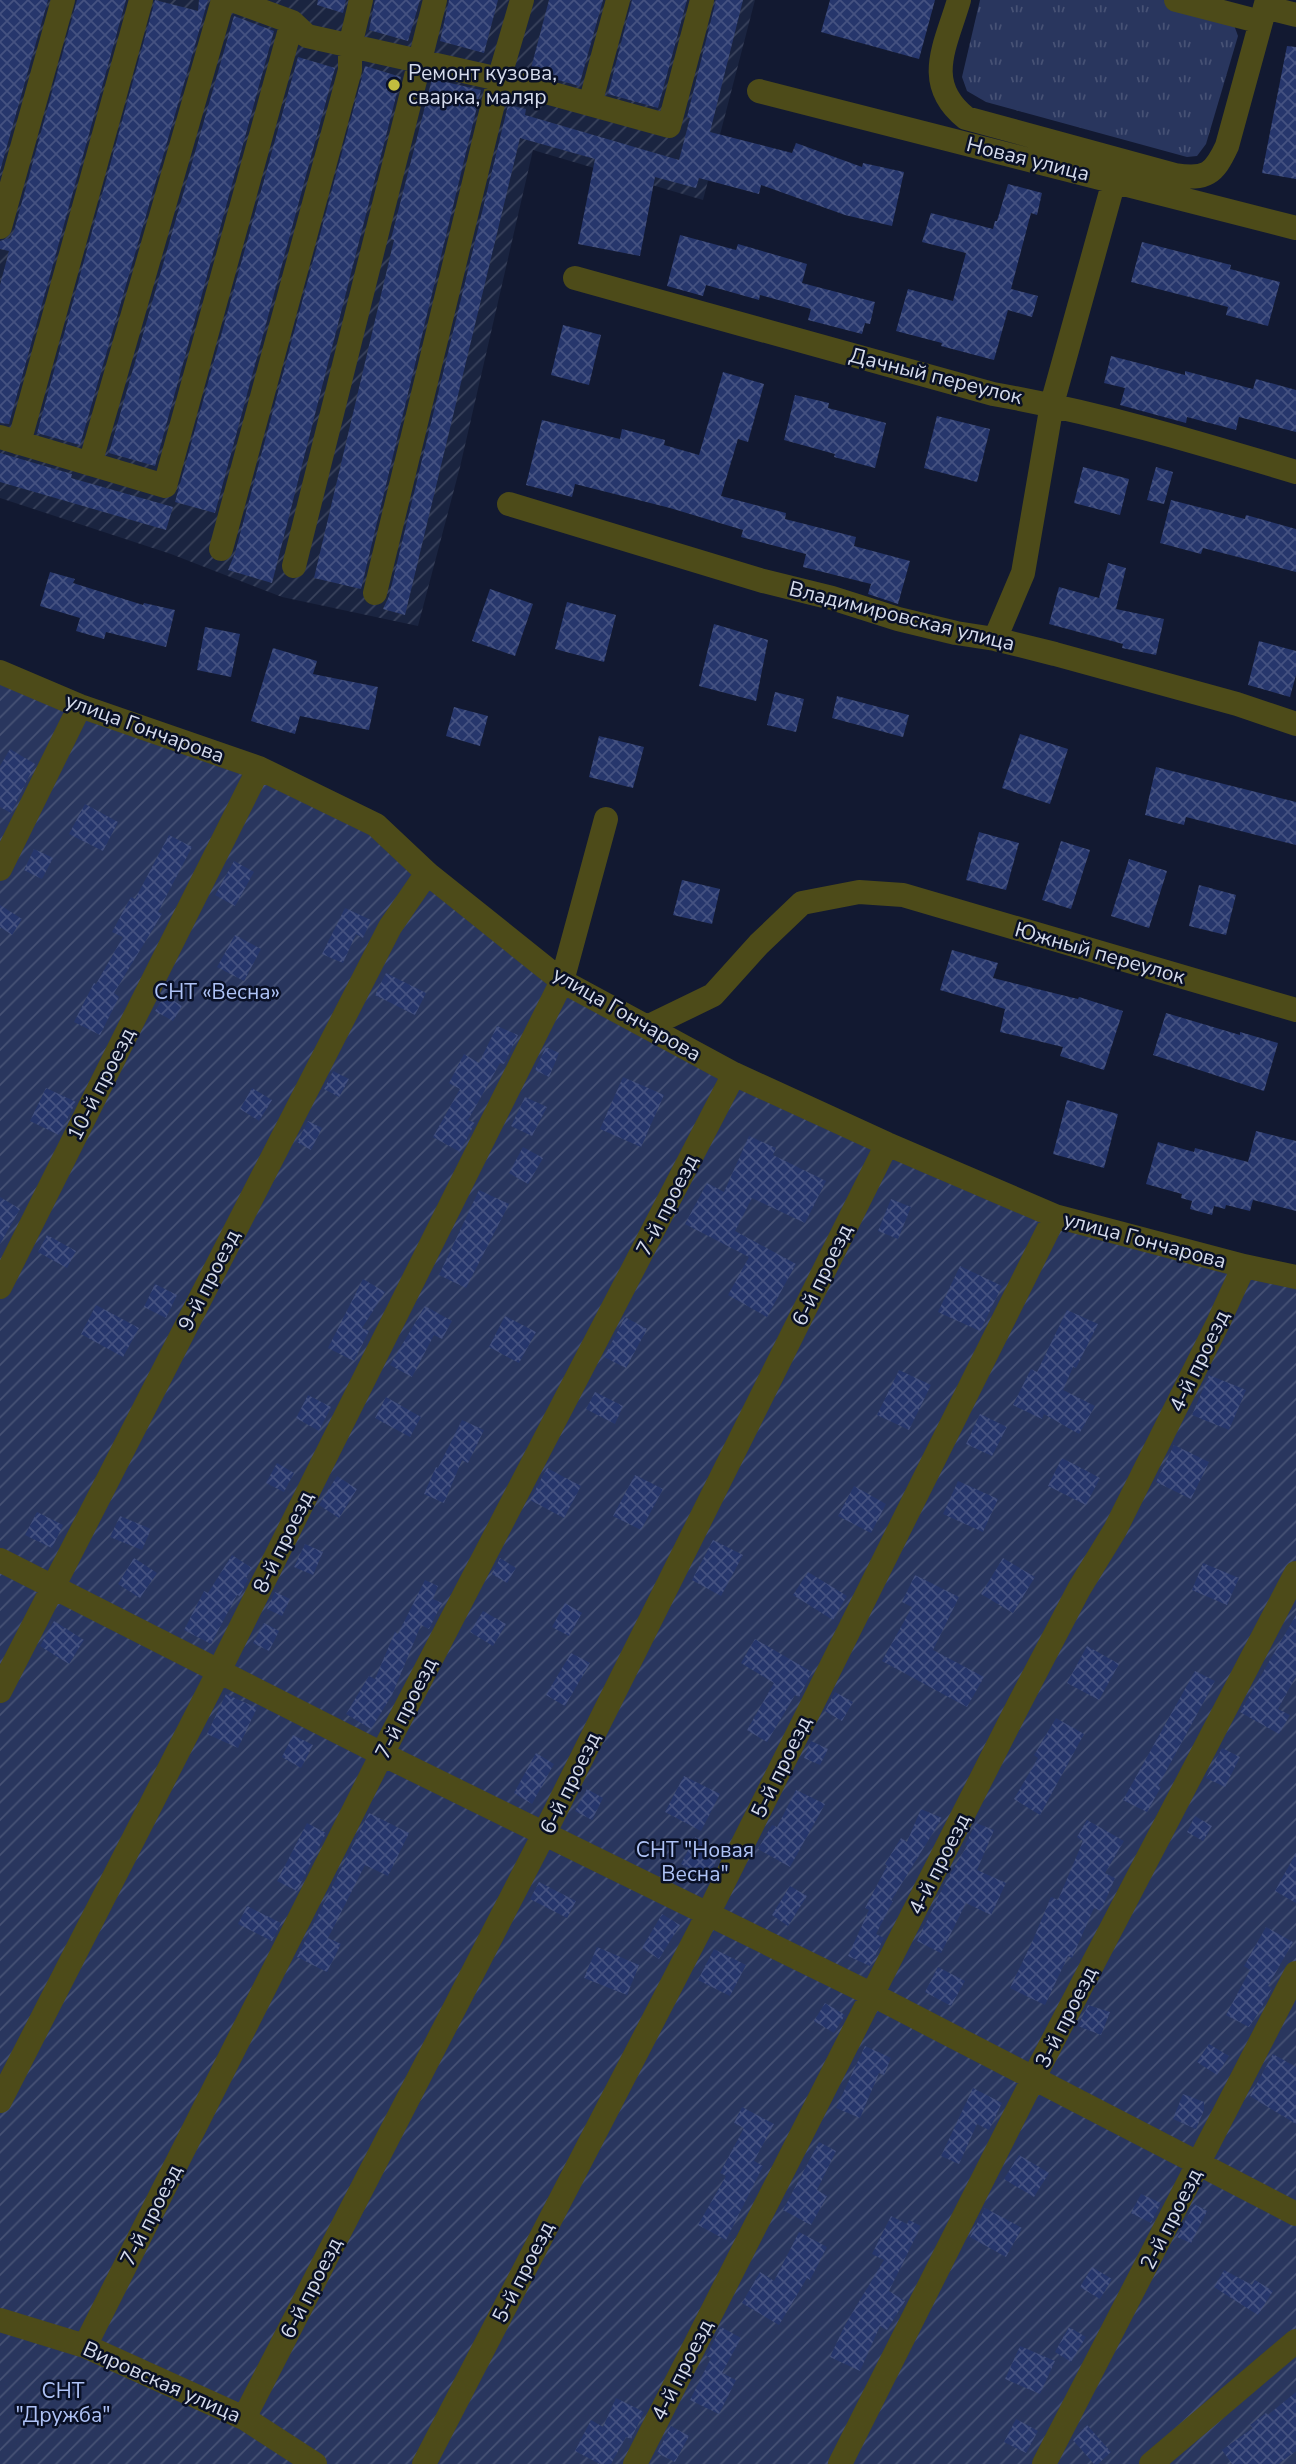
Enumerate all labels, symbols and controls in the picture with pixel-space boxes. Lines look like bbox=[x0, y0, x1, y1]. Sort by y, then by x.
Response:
place label: Ремонт кузова, сварка, маляр bbox=[408, 59, 557, 111]
marker: Ремонт кузова, сварка, маляр bbox=[386, 77, 402, 93]
street label: Новая улица bbox=[963, 130, 1093, 188]
street label: Дачный переулок bbox=[847, 341, 1026, 411]
street label: Владимировская улица bbox=[786, 574, 1018, 658]
street label: улица Гончарова bbox=[62, 686, 228, 770]
street label: Южный переулок bbox=[1012, 915, 1189, 991]
street label: улица Гончарова bbox=[548, 960, 706, 1068]
park label: СНТ «Весна» bbox=[154, 978, 280, 1006]
street label: 10-й проезд bbox=[61, 1023, 141, 1145]
street label: 7-й проезд bbox=[630, 1150, 704, 1260]
street label: улица Гончарова bbox=[1061, 1205, 1229, 1275]
street label: 6-й проезд bbox=[785, 1219, 859, 1331]
street label: 9-й проезд bbox=[172, 1225, 246, 1335]
street label: 4-й проезд bbox=[1162, 1305, 1236, 1417]
street label: 8-й проезд bbox=[246, 1486, 320, 1598]
street label: 7-й проезд bbox=[369, 1653, 443, 1763]
street label: 5-й проезд bbox=[744, 1711, 818, 1823]
street label: 6-й проезд bbox=[533, 1727, 607, 1839]
street label: 4-й проезд bbox=[902, 1809, 976, 1919]
park label: СНТ "Новая Весна" bbox=[636, 1836, 754, 1888]
street label: 3-й проезд bbox=[1029, 1962, 1103, 2072]
street label: 7-й проезд bbox=[114, 2160, 188, 2270]
street label: 2-й проезд bbox=[1134, 2164, 1208, 2274]
street label: 5-й проезд bbox=[486, 2217, 560, 2327]
street label: 6-й проезд bbox=[274, 2233, 348, 2343]
street label: 4-й проезд bbox=[645, 2315, 719, 2425]
street label: Вировская улица bbox=[79, 2335, 245, 2429]
park label: СНТ "Дружба" bbox=[16, 2377, 110, 2429]

